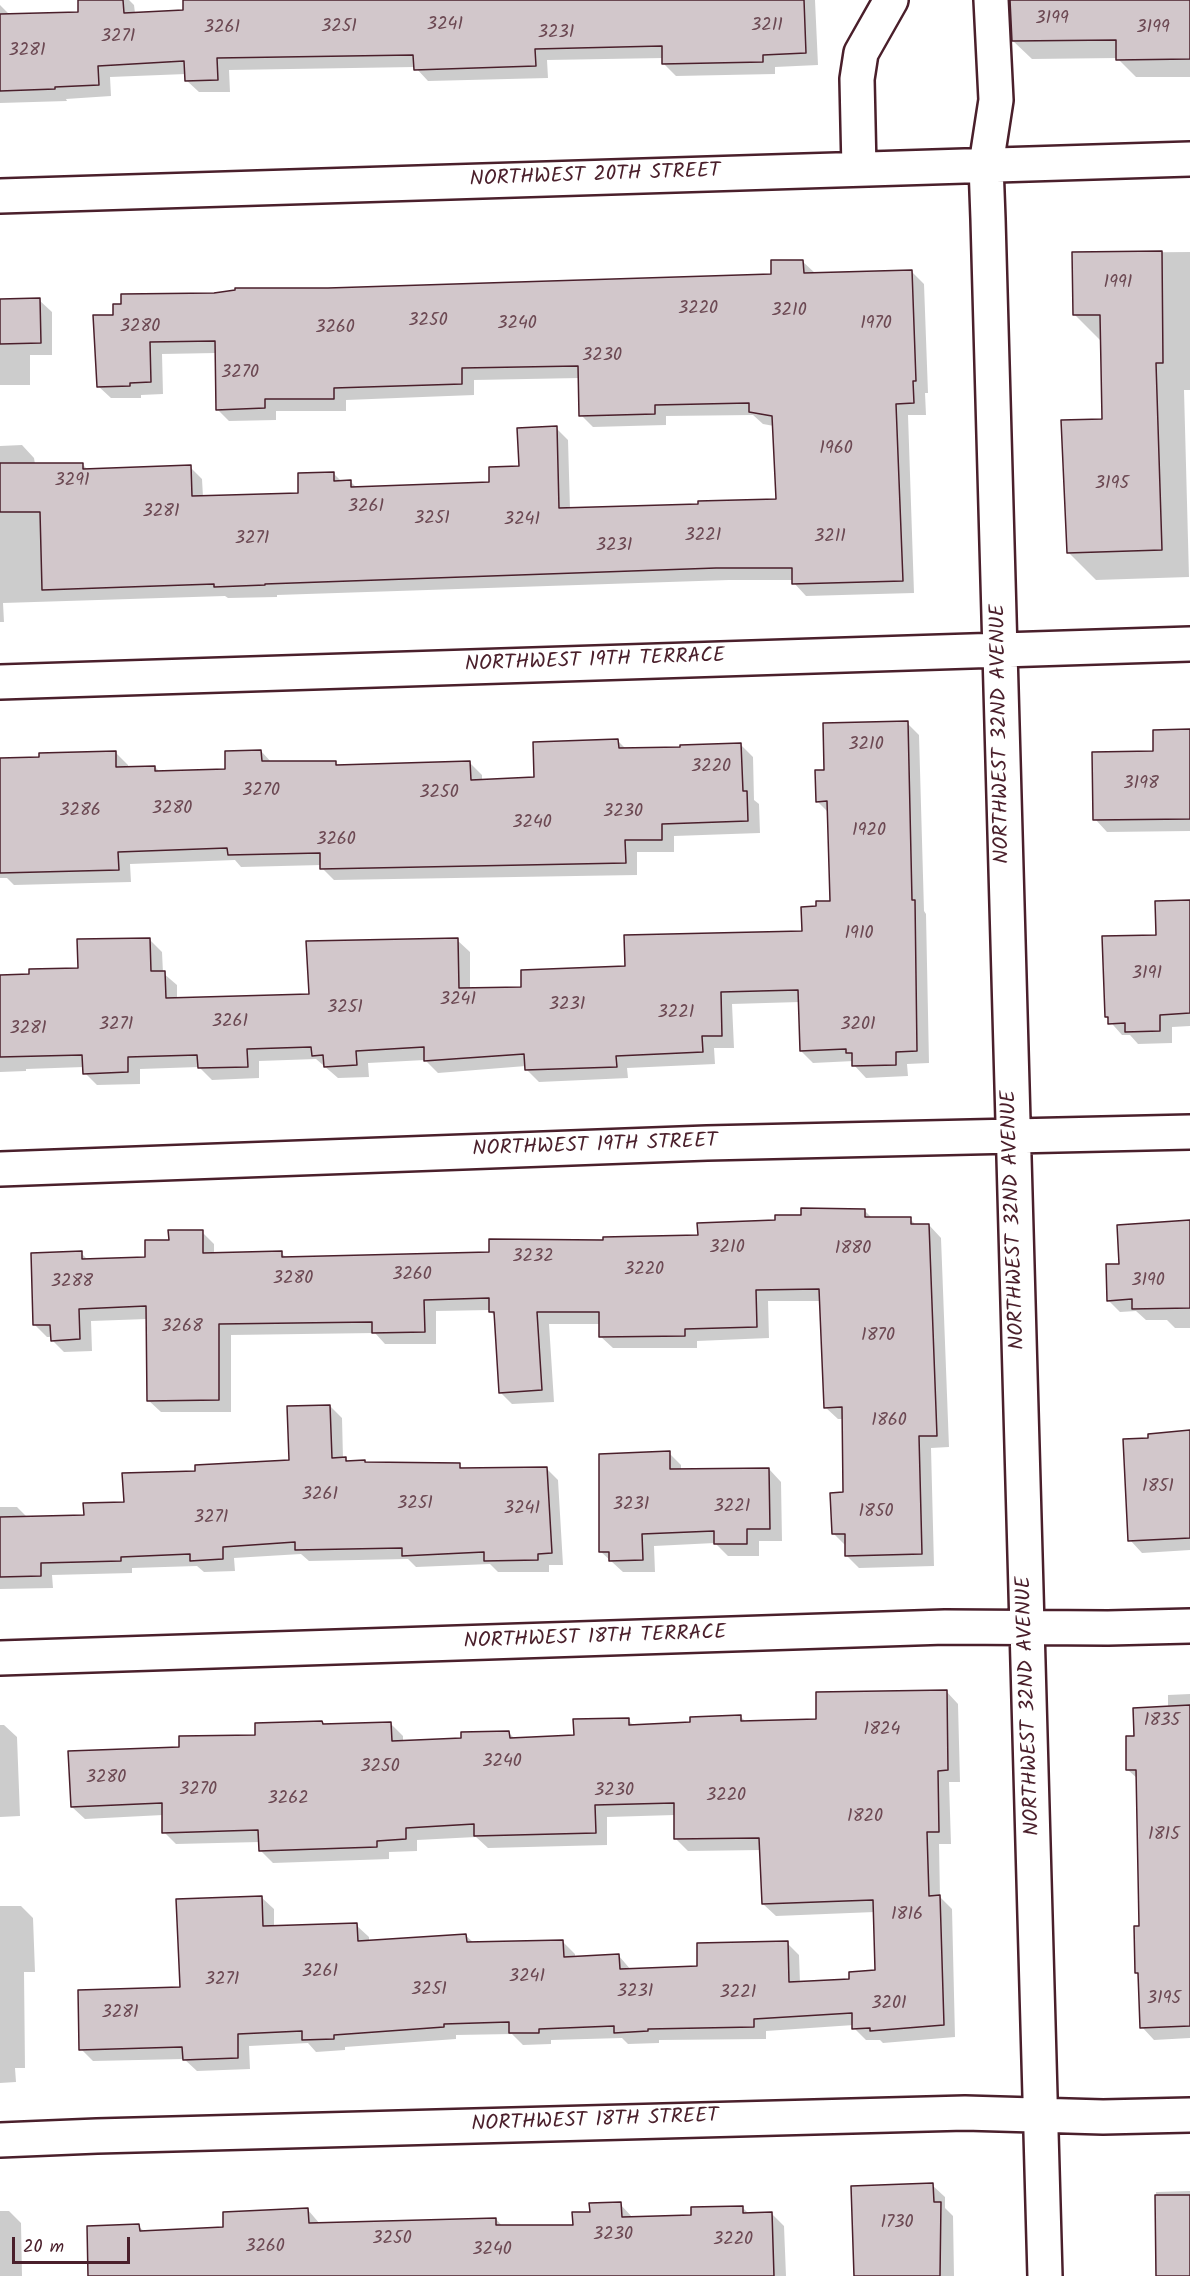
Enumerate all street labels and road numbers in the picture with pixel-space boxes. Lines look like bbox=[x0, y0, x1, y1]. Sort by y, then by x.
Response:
street label: NORTHWEST 20TH STREET bbox=[469, 160, 721, 194]
street label: NORTHWEST 32ND AVENUE bbox=[987, 604, 1017, 864]
street label: NORTHWEST 19TH TERRACE bbox=[464, 645, 726, 679]
street label: NORTHWEST 32ND AVENUE bbox=[998, 1090, 1032, 1350]
street label: NORTHWEST 19TH STREET bbox=[472, 1130, 718, 1164]
street label: NORTHWEST 32ND AVENUE bbox=[1013, 1576, 1047, 1836]
street label: NORTHWEST 18TH TERRACE bbox=[463, 1622, 727, 1656]
street label: NORTHWEST 18TH STREET bbox=[471, 2105, 719, 2139]

